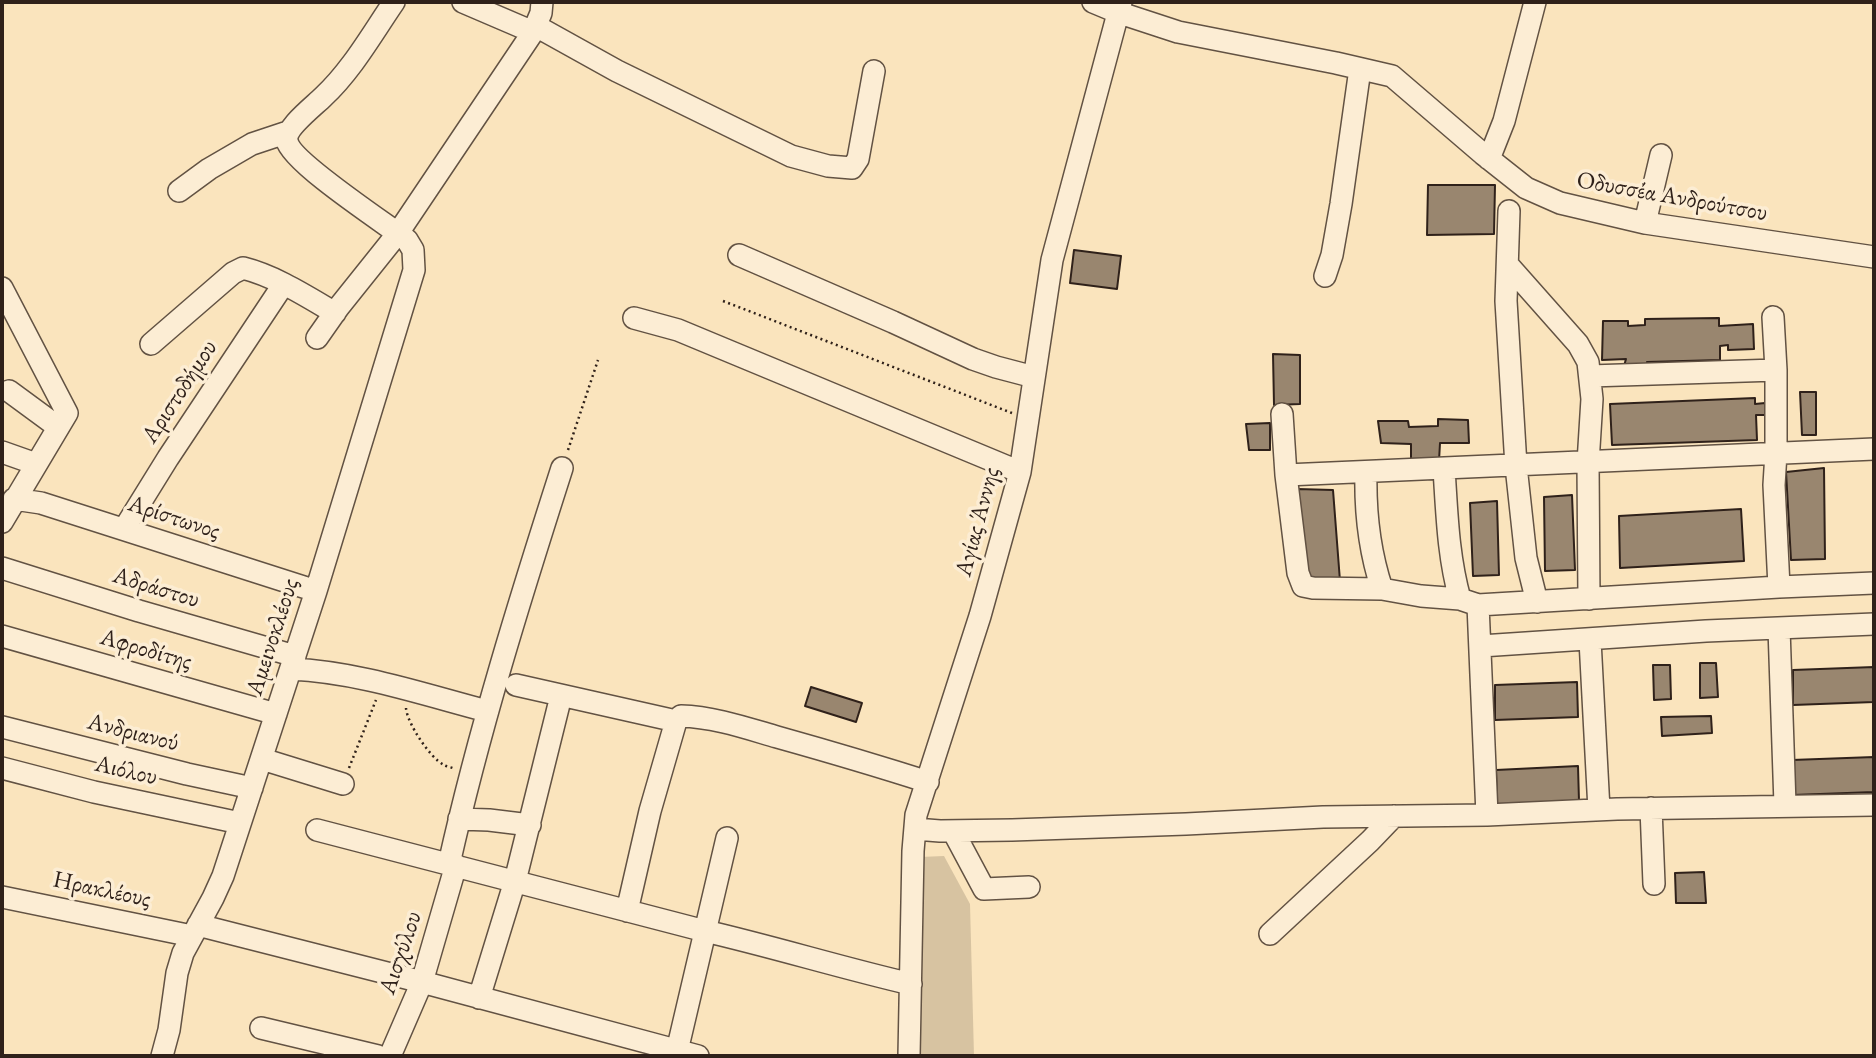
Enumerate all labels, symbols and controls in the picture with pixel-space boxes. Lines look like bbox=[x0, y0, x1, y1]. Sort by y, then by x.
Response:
street label: Οδυσσέα Ανδρούτσου bbox=[1574, 166, 1770, 228]
street label: Αριστοδήμου bbox=[136, 335, 224, 449]
street label: Αγίας Άννης bbox=[950, 464, 1006, 580]
street label: Αρίστωνος bbox=[124, 490, 224, 546]
street label: Αδράστου bbox=[109, 561, 203, 615]
street label: Αμεινοκλέους bbox=[241, 575, 305, 699]
street label: Αφροδίτης bbox=[97, 623, 195, 677]
street label: Ανδριανού bbox=[84, 708, 182, 758]
street label: Αιόλου bbox=[92, 750, 160, 792]
street label: Ηρακλέους bbox=[50, 866, 154, 914]
street label: Αισχύλου bbox=[373, 908, 429, 998]

